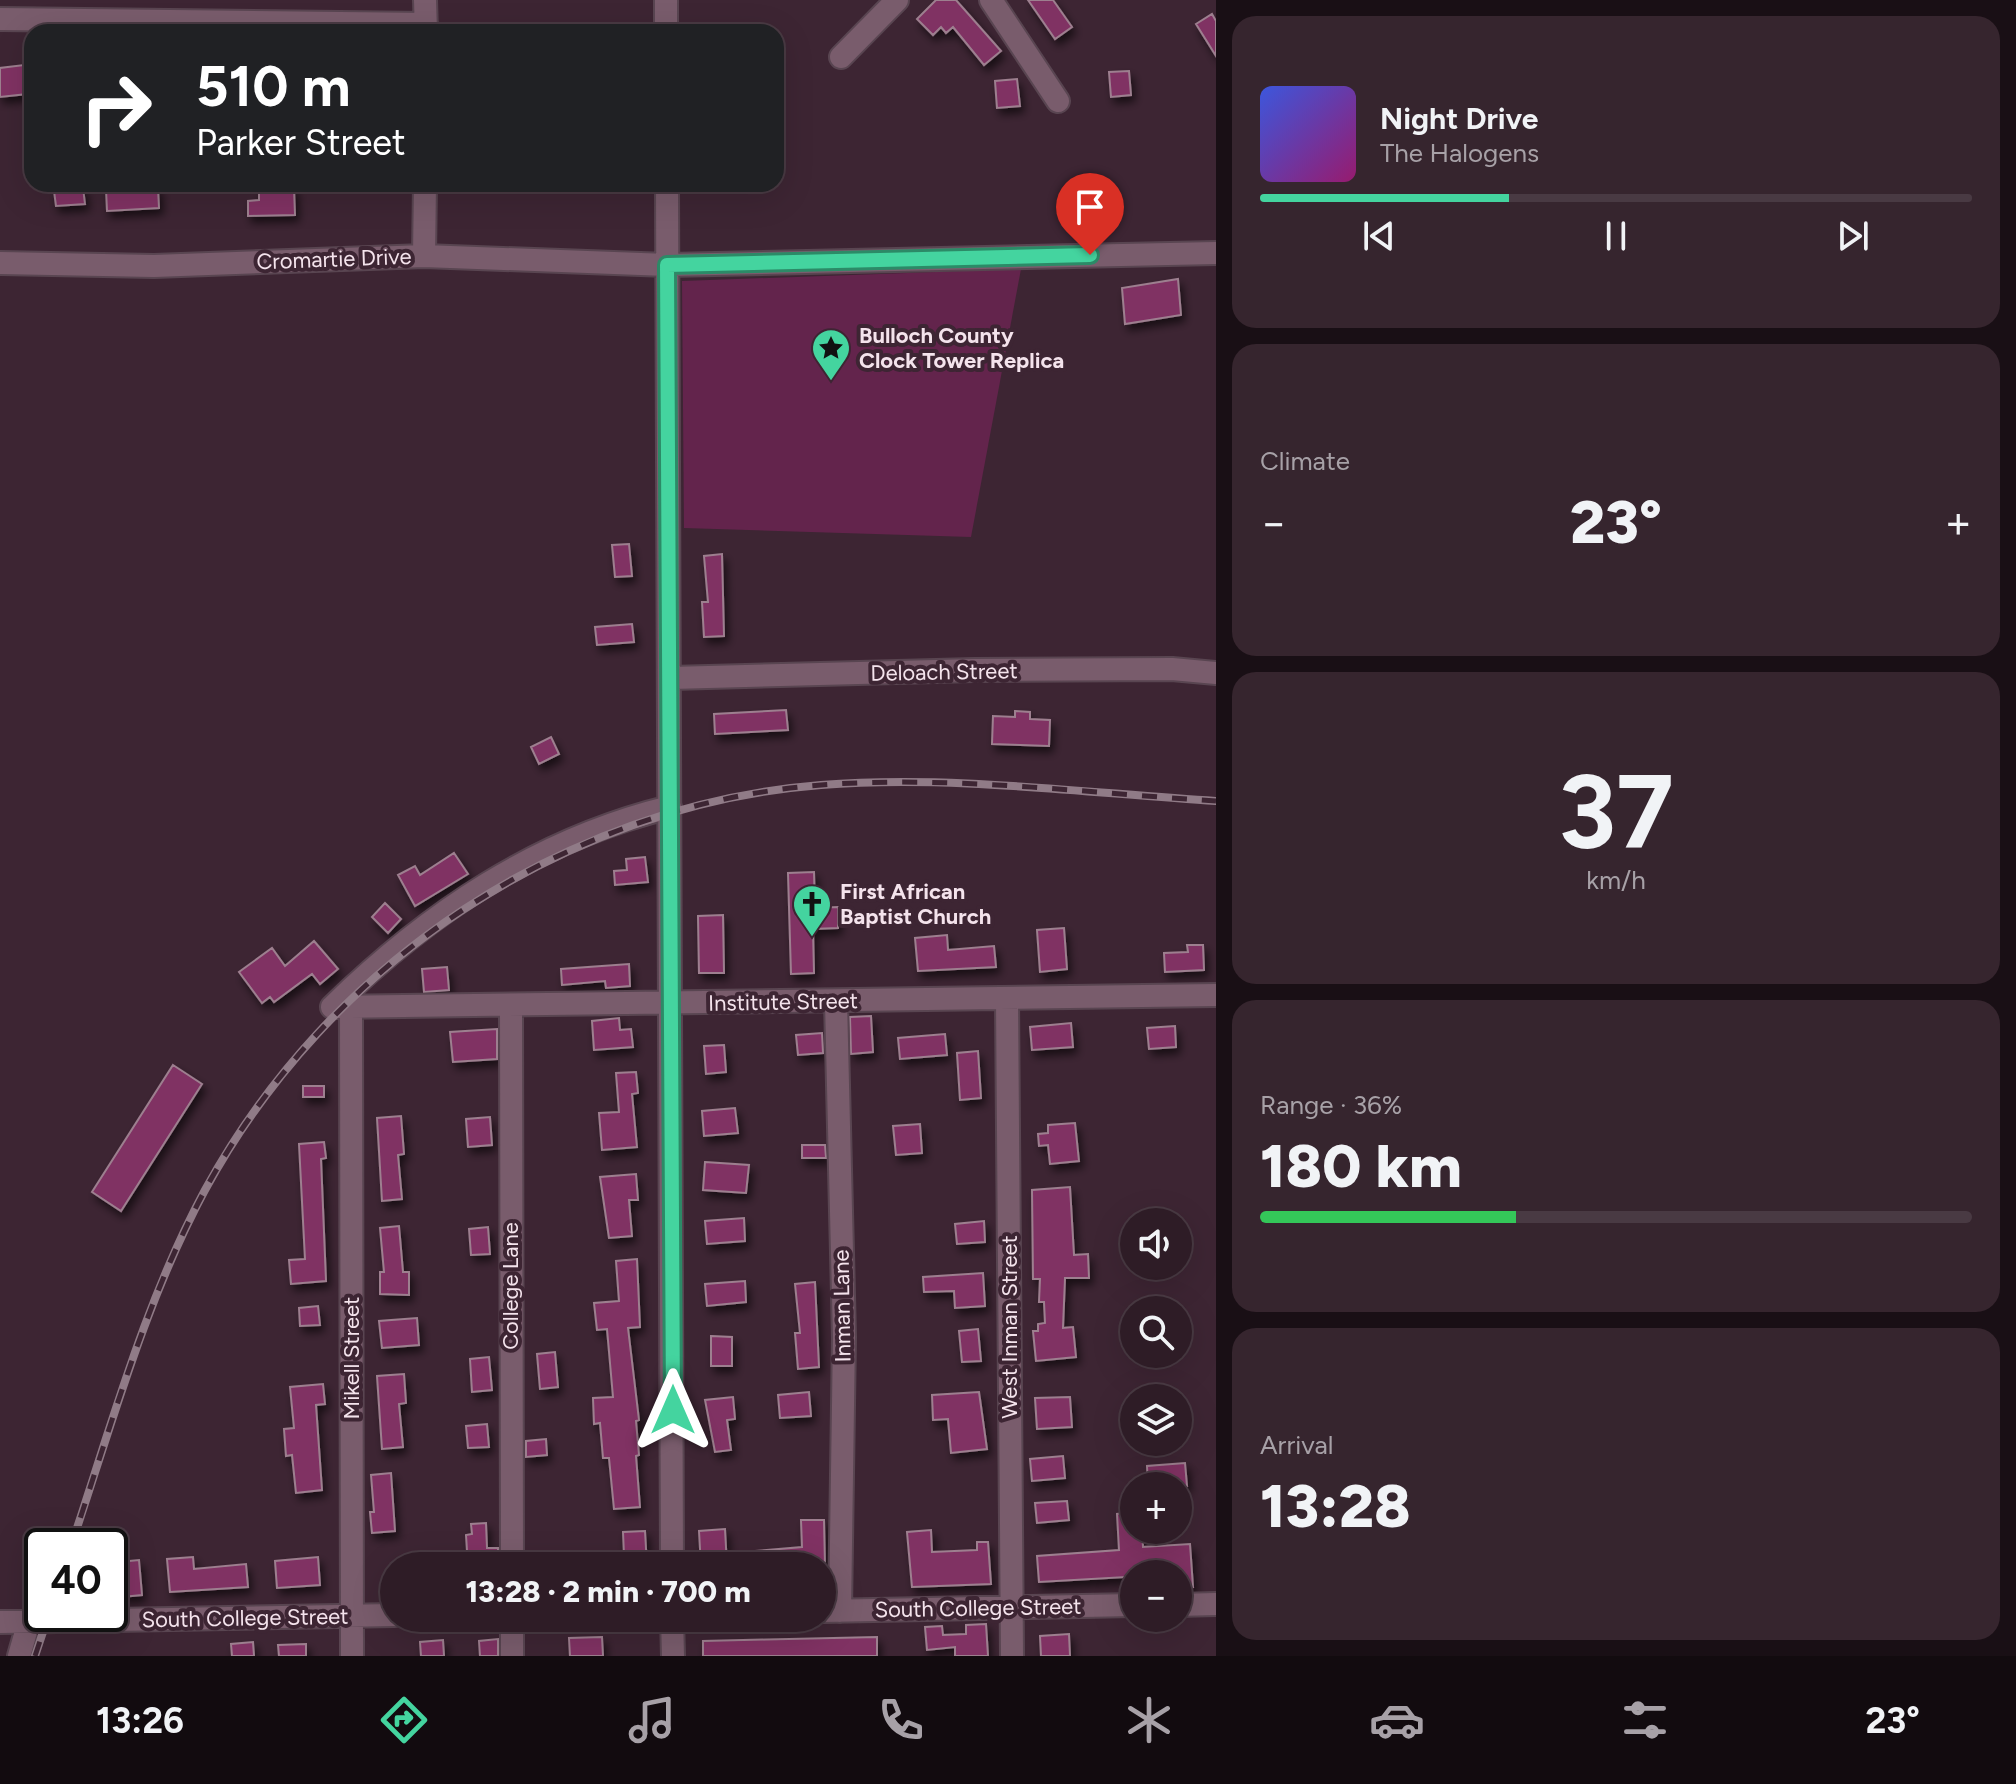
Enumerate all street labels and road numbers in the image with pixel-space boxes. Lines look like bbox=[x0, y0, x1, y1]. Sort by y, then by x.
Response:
street label: Cromartie Drive bbox=[256, 243, 412, 275]
street label: Deloach Street bbox=[870, 657, 1018, 687]
street label: Institute Street bbox=[708, 987, 858, 1017]
street label: College Lane bbox=[497, 1222, 524, 1350]
street label: West Inman Street bbox=[996, 1235, 1023, 1419]
street label: Inman Lane bbox=[828, 1249, 856, 1363]
street label: Mikell Street bbox=[338, 1297, 365, 1419]
street label: South College Street bbox=[874, 1593, 1082, 1623]
street label: South College Street bbox=[141, 1603, 349, 1633]

